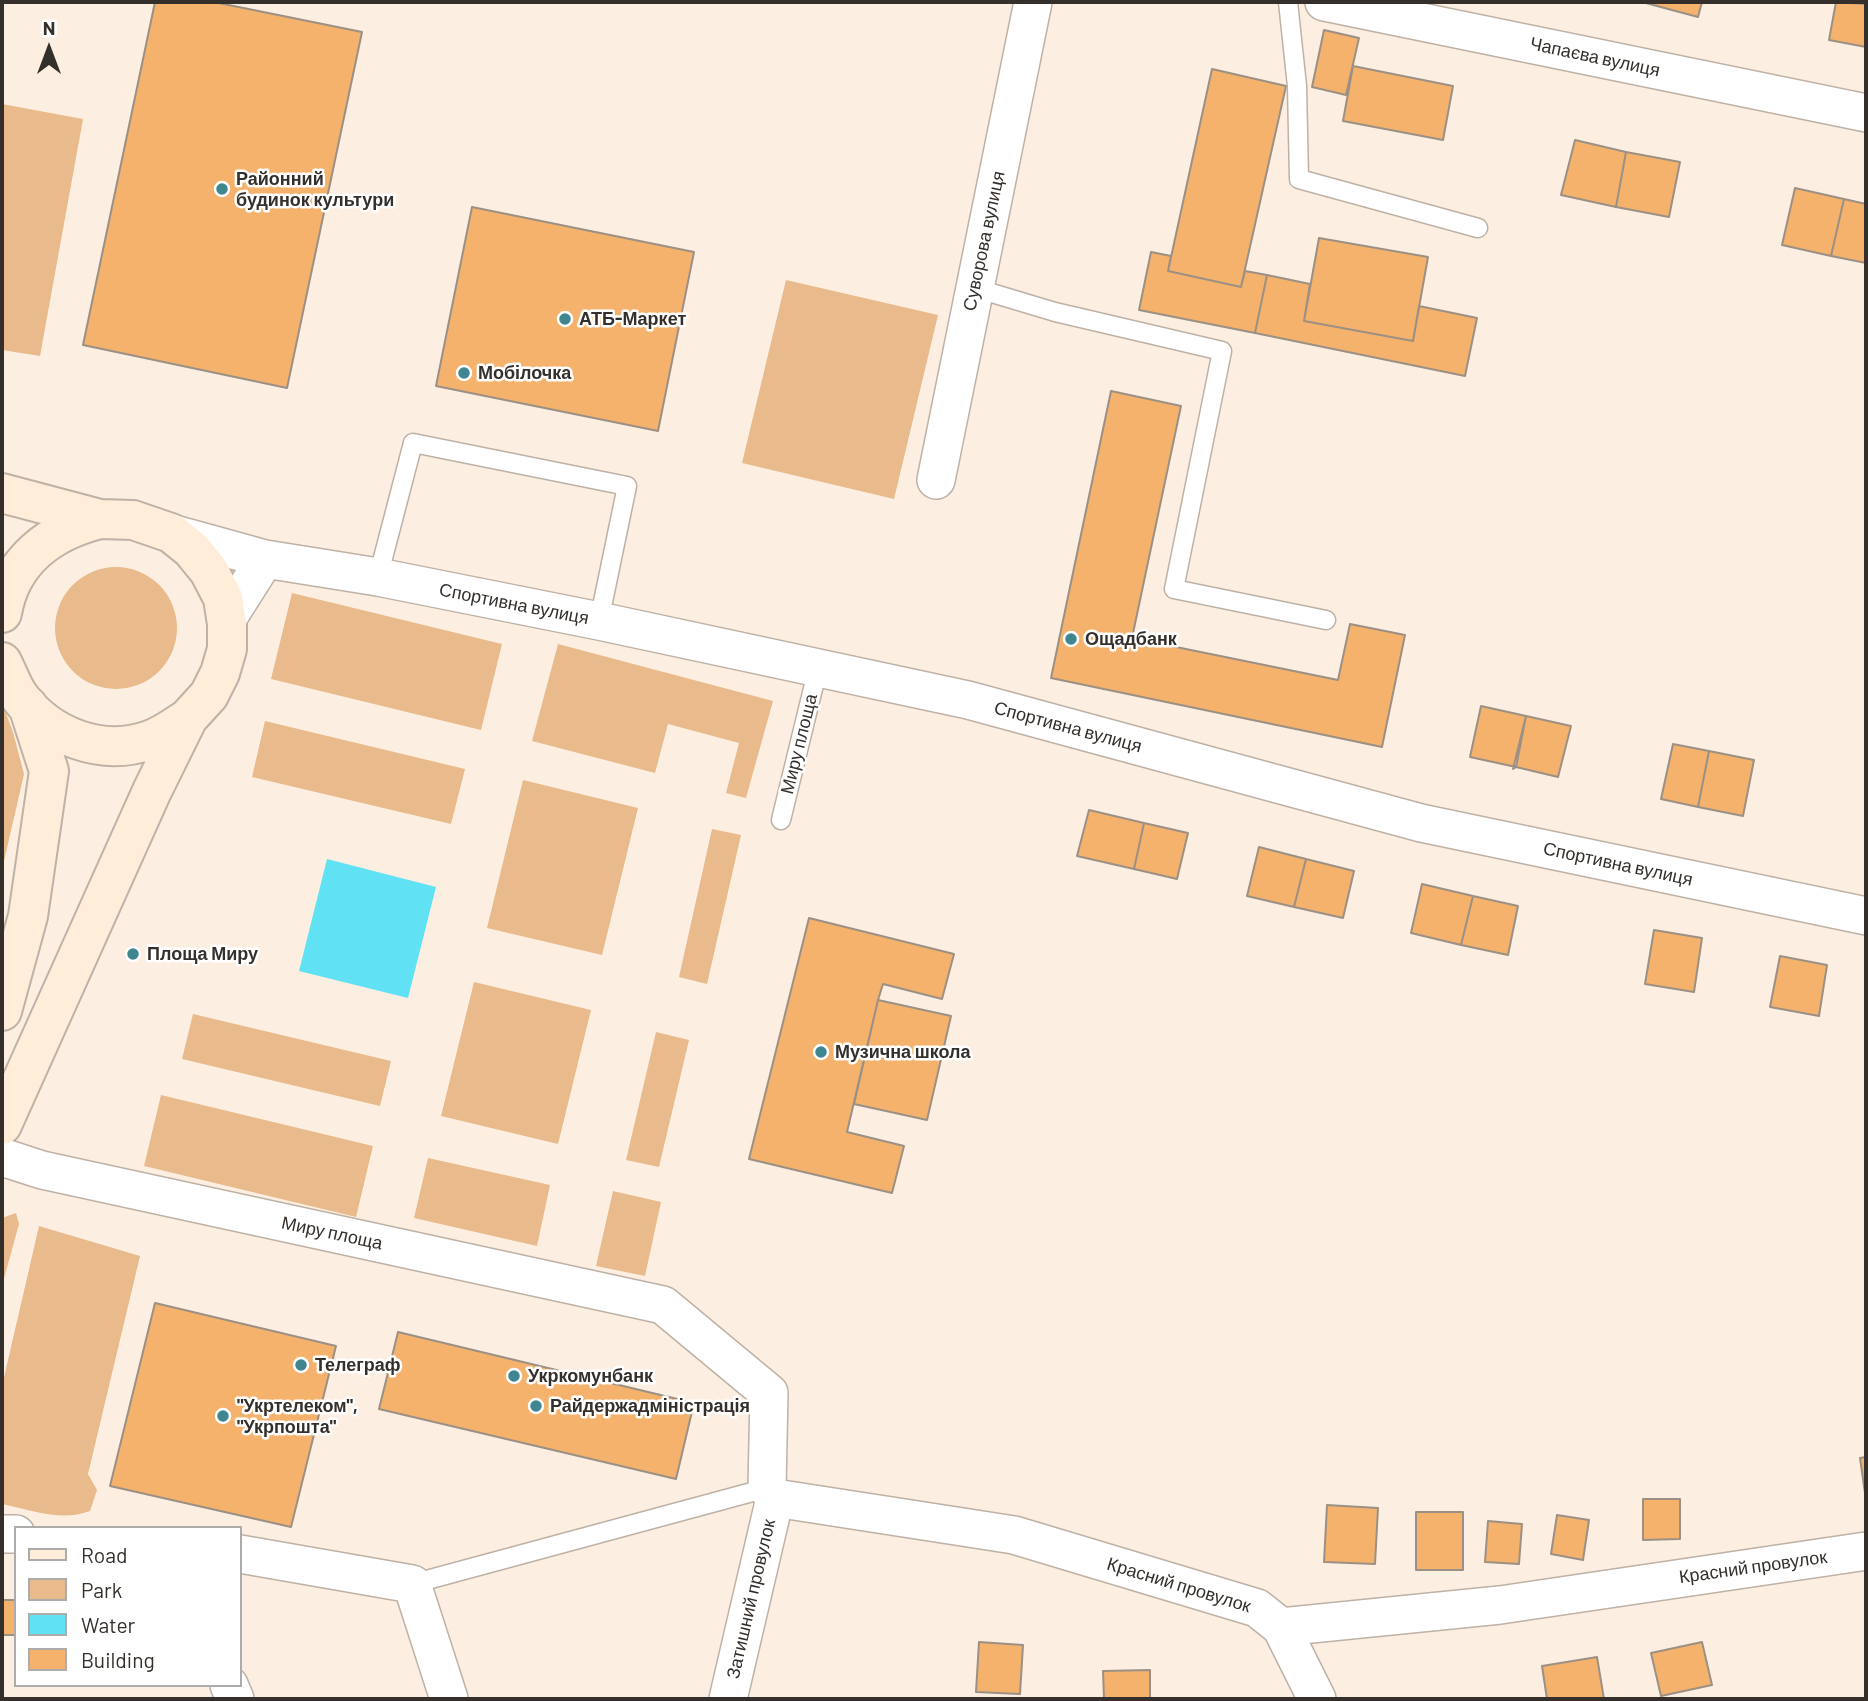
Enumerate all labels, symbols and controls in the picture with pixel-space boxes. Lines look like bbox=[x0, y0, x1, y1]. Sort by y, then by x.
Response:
north arrow bbox=[14, 14, 84, 84]
text: N bbox=[43, 16, 55, 39]
street label: Чапаєва вулиця bbox=[1528, 33, 1662, 81]
place label: Районний будинок культури bbox=[236, 168, 394, 210]
street label: Суворова вулиця bbox=[959, 169, 1009, 313]
marker: Районний будинок культури bbox=[214, 181, 230, 197]
place label: АТБ-Маркет bbox=[579, 308, 686, 330]
marker: АТБ-Маркет bbox=[557, 311, 573, 327]
place label: Мобілочка bbox=[478, 362, 571, 384]
marker: Мобілочка bbox=[456, 365, 472, 381]
street label: Спортивна вулиця bbox=[437, 579, 591, 629]
place label: Ощадбанк bbox=[1085, 628, 1177, 650]
marker: Ощадбанк bbox=[1063, 631, 1079, 647]
street label: Миру площа bbox=[776, 692, 822, 796]
street label: Спортивна вулиця bbox=[992, 697, 1144, 757]
street label: Спортивна вулиця bbox=[1541, 838, 1695, 890]
place label: Площа Миру bbox=[147, 943, 258, 965]
marker: Площа Миру bbox=[125, 946, 141, 962]
place label: Музична школа bbox=[835, 1041, 970, 1063]
marker: Музична школа bbox=[813, 1044, 829, 1060]
street label: Миру площа bbox=[280, 1212, 384, 1254]
place label: Телеграф bbox=[315, 1354, 401, 1376]
marker: Телеграф bbox=[293, 1357, 309, 1373]
place label: Укркомунбанк bbox=[528, 1365, 653, 1387]
marker: Укркомунбанк bbox=[506, 1368, 522, 1384]
place label: "Укртелеком", "Укрпошта" bbox=[237, 1395, 358, 1438]
place label: Райдержадміністрація bbox=[550, 1395, 750, 1417]
marker: Райдержадміністрація bbox=[528, 1398, 544, 1414]
marker: "Укртелеком", "Укрпошта" bbox=[215, 1408, 231, 1424]
street label: Затишний провулок bbox=[722, 1517, 780, 1681]
legend bbox=[14, 1526, 242, 1687]
text: Road bbox=[81, 1542, 127, 1567]
street label: Красний провулок bbox=[1678, 1546, 1828, 1588]
street label: Красний провулок bbox=[1104, 1553, 1254, 1617]
text: Park bbox=[81, 1577, 122, 1602]
text: Water bbox=[81, 1612, 135, 1637]
text: Building bbox=[81, 1647, 155, 1672]

